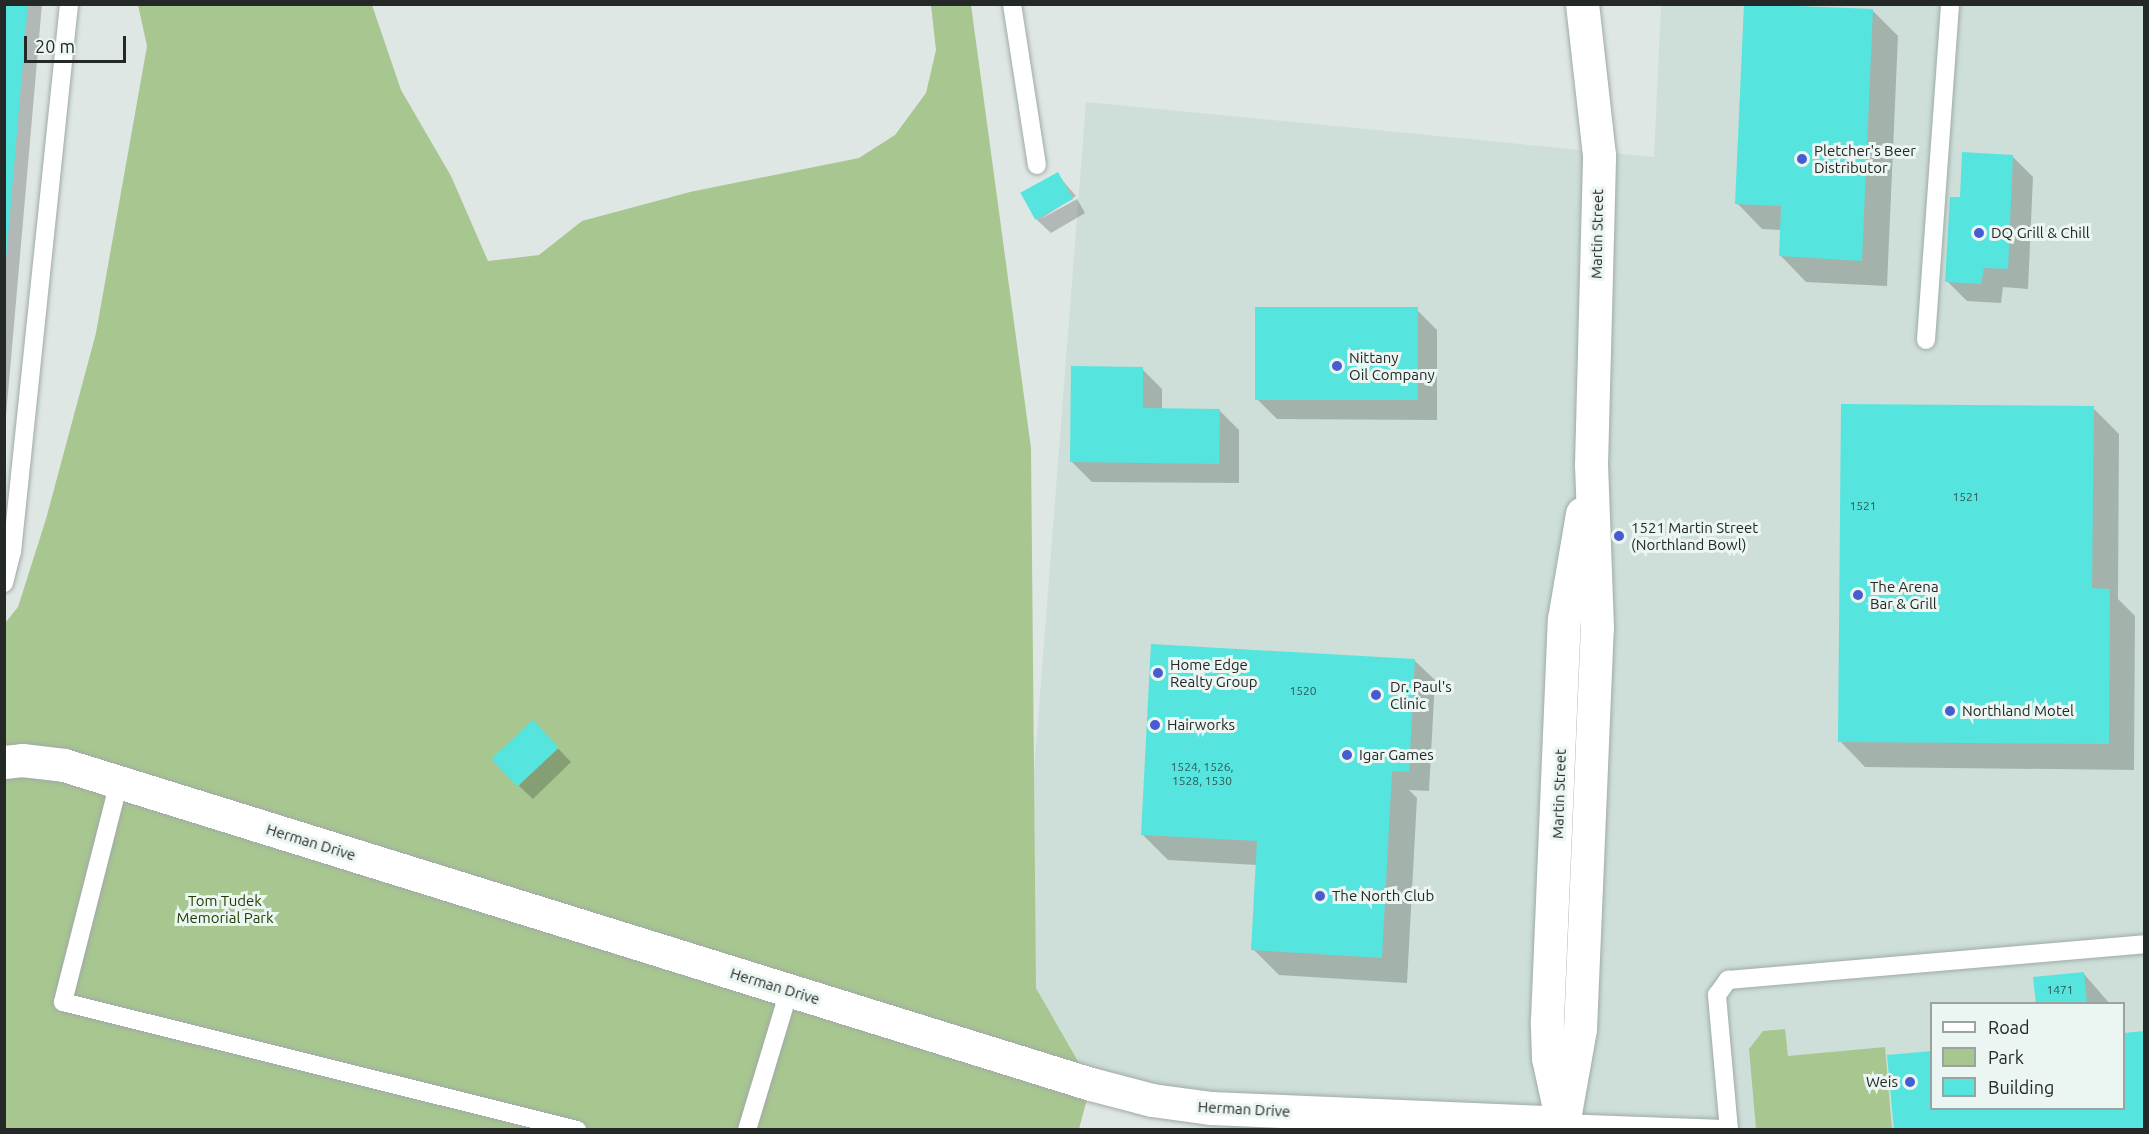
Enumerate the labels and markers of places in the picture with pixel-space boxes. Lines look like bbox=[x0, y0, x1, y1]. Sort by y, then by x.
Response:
place label: Pletcher's Beer Distributor bbox=[1814, 141, 1916, 176]
marker: Pletcher's Beer Distributor bbox=[1795, 152, 1809, 166]
place label: DQ Grill & Chill bbox=[1991, 224, 2090, 242]
marker: DQ Grill & Chill bbox=[1972, 226, 1986, 240]
place label: Nittany Oil Company bbox=[1349, 348, 1435, 383]
marker: Nittany Oil Company bbox=[1330, 359, 1344, 373]
place label: 1521 Martin Street (Northland Bowl) bbox=[1631, 518, 1758, 553]
marker: 1521 Martin Street (Northland Bowl) bbox=[1612, 529, 1626, 543]
place label: The Arena Bar & Grill bbox=[1870, 577, 1939, 612]
marker: The Arena Bar & Grill bbox=[1851, 588, 1865, 602]
place label: Home Edge Realty Group bbox=[1170, 655, 1258, 690]
marker: Home Edge Realty Group bbox=[1151, 666, 1165, 680]
place label: Dr. Paul's Clinic bbox=[1390, 677, 1452, 712]
marker: Dr. Paul's Clinic bbox=[1367, 686, 1385, 704]
place label: Northland Motel bbox=[1962, 702, 2074, 720]
marker: Northland Motel bbox=[1943, 704, 1957, 718]
place label: Hairworks bbox=[1167, 716, 1235, 734]
marker: Hairworks bbox=[1148, 718, 1162, 732]
place label: Igar Games bbox=[1359, 746, 1434, 764]
marker: Igar Games bbox=[1340, 748, 1354, 762]
place label: The North Club bbox=[1332, 887, 1434, 905]
marker: The North Club bbox=[1313, 889, 1327, 903]
place label: Weis bbox=[1866, 1073, 1898, 1091]
marker: Weis bbox=[1903, 1075, 1917, 1089]

